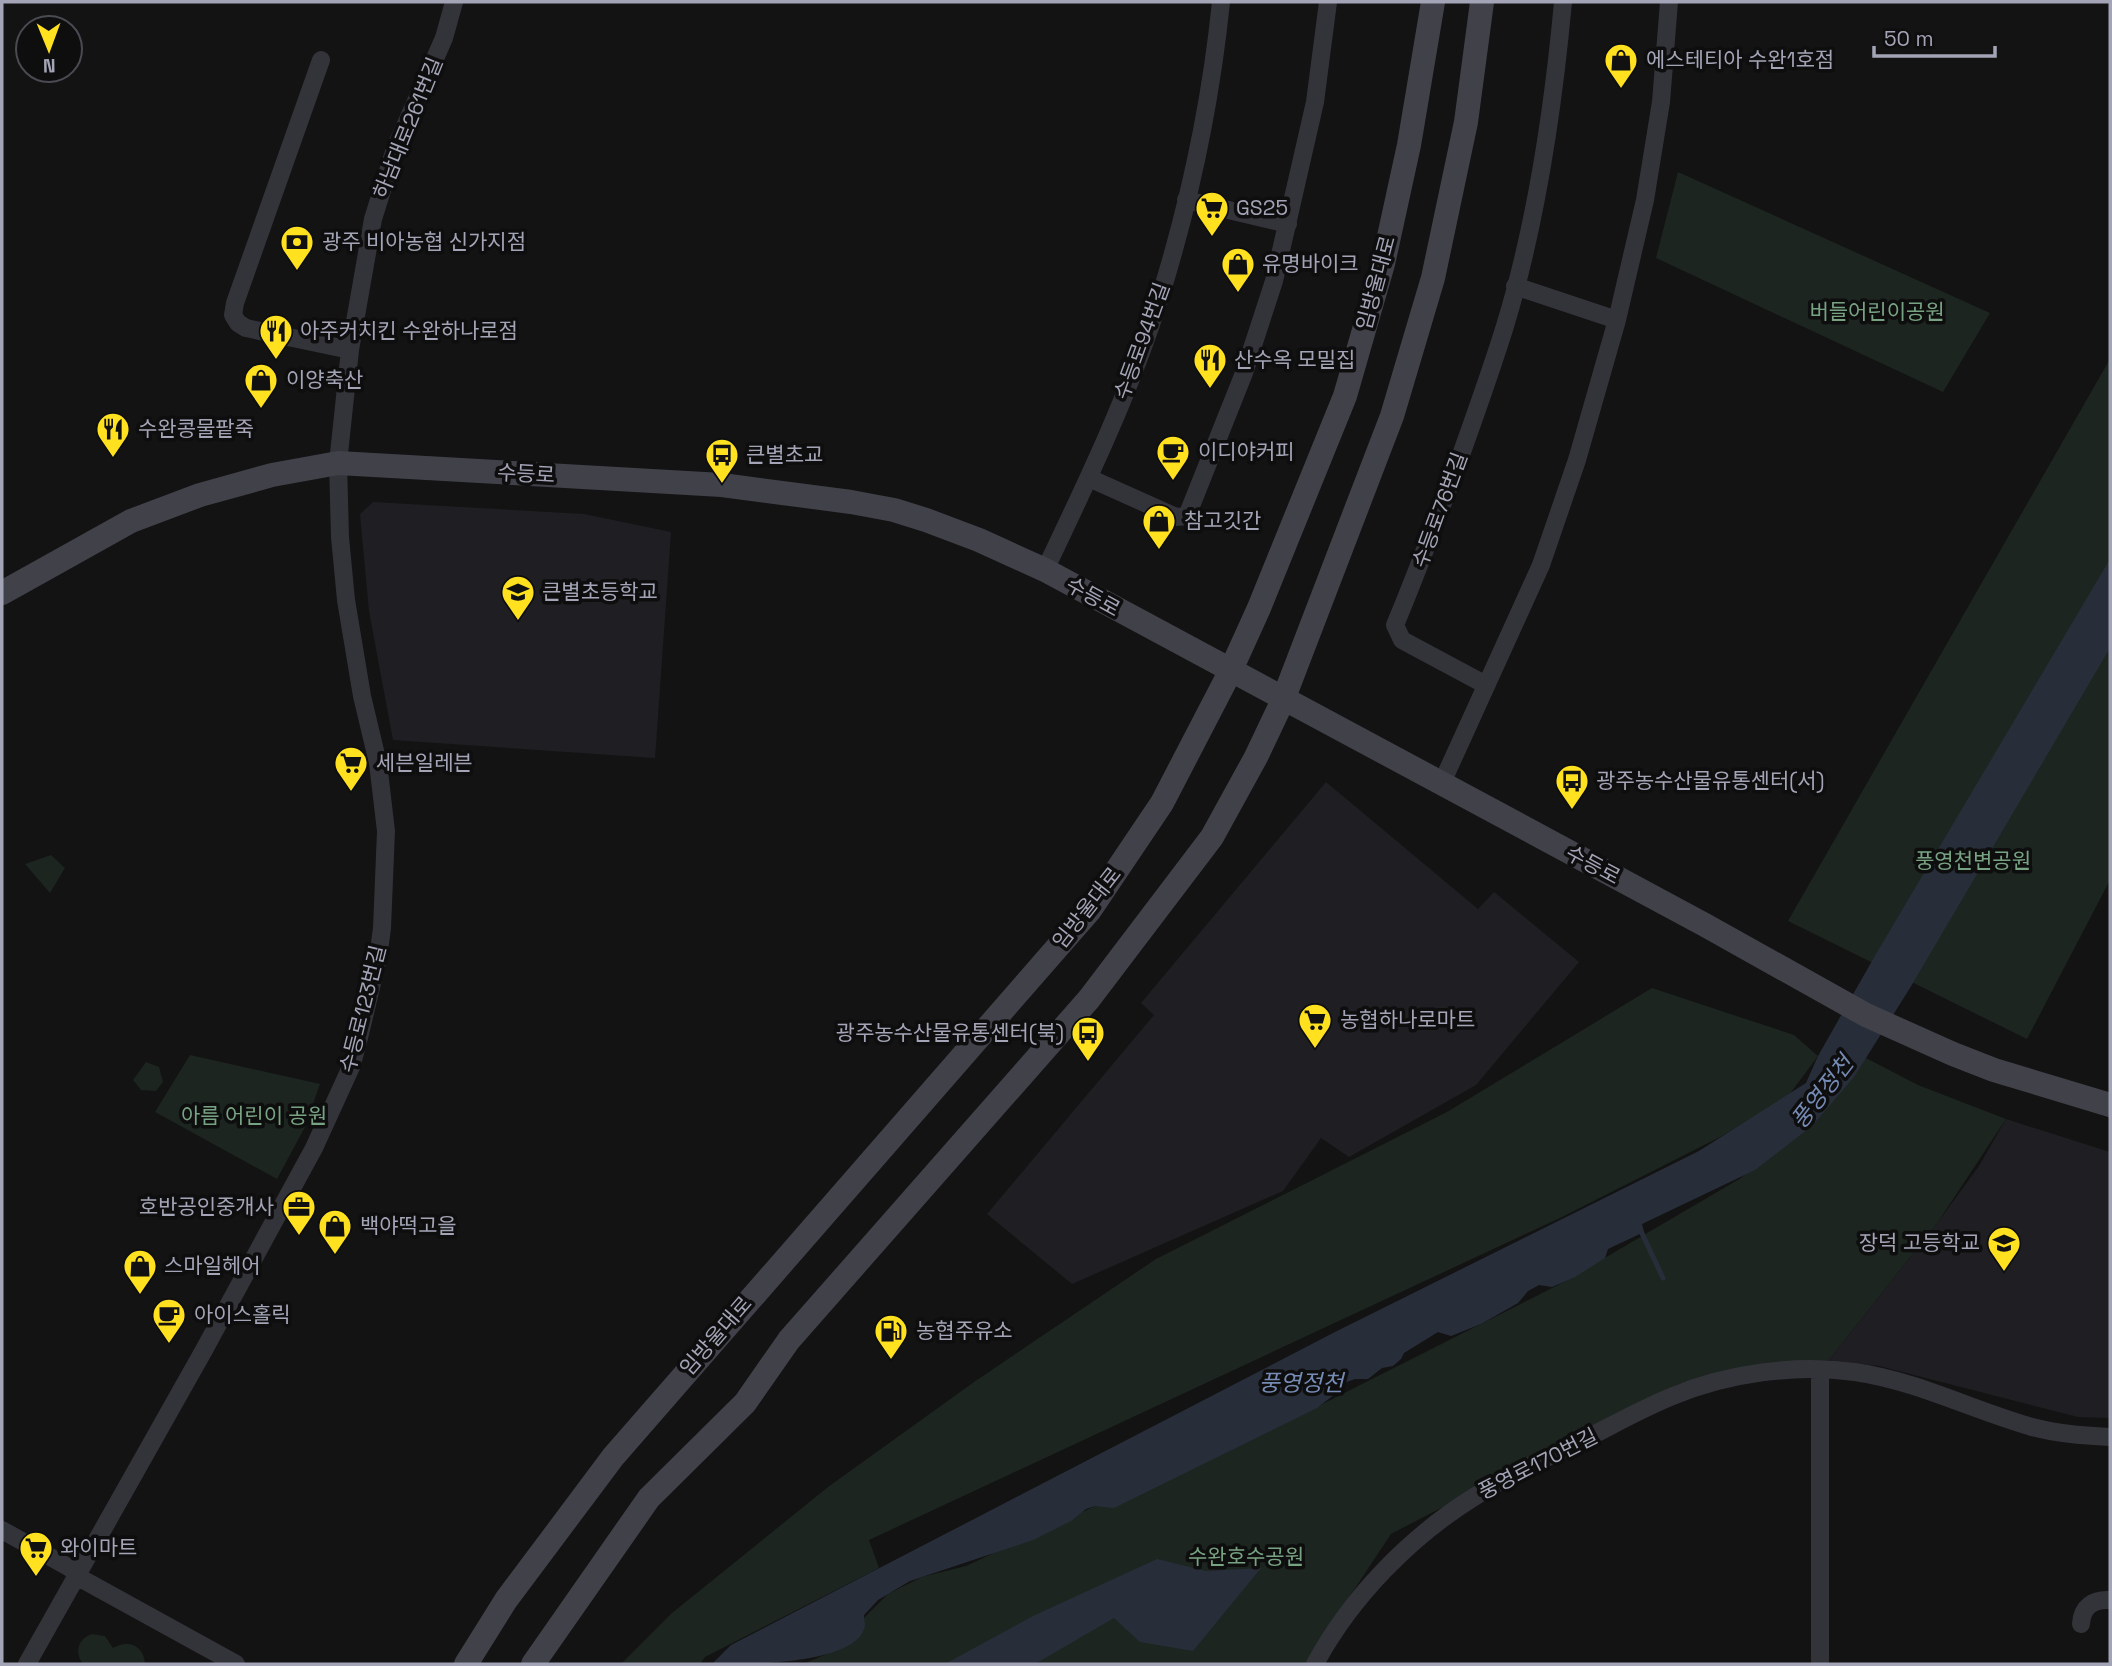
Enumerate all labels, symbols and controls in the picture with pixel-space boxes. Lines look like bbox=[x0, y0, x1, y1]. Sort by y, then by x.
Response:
north arrow bbox=[14, 14, 84, 84]
scale bar bbox=[1874, 14, 1995, 58]
text: 50 m bbox=[1884, 25, 1934, 52]
shop icon: 에스테티아 수완1호점 bbox=[1602, 41, 1640, 90]
place label: 에스테티아 수완1호점 bbox=[1646, 46, 1834, 73]
text: N bbox=[43, 53, 56, 78]
street label: 하남대로261번길 bbox=[367, 53, 448, 202]
supermarket icon: GS25 bbox=[1193, 189, 1231, 238]
place label: GS25 bbox=[1236, 194, 1288, 221]
bank icon: 광주 비아농협 신가지점 bbox=[278, 223, 316, 272]
place label: 광주 비아농협 신가지점 bbox=[322, 228, 526, 255]
street label: 임방울대로 bbox=[1350, 233, 1401, 333]
shop icon: 유명바이크 bbox=[1219, 245, 1257, 294]
place label: 유명바이크 bbox=[1262, 250, 1359, 277]
street label: 수등로94번길 bbox=[1108, 279, 1175, 403]
park label: 버들어린이공원 bbox=[1809, 298, 1945, 325]
restaurant icon: 아주커치킨 수완하나로점 bbox=[257, 312, 295, 361]
place label: 아주커치킨 수완하나로점 bbox=[300, 317, 518, 344]
restaurant icon: 산수옥 모밀집 bbox=[1191, 341, 1229, 390]
place label: 산수옥 모밀집 bbox=[1234, 346, 1355, 373]
shop icon: 이양축산 bbox=[242, 361, 280, 410]
place label: 이양축산 bbox=[286, 366, 363, 393]
restaurant icon: 수완콩물팥죽 bbox=[94, 410, 132, 459]
place label: 수완콩물팥죽 bbox=[138, 415, 254, 442]
cafe icon: 이디야커피 bbox=[1154, 433, 1192, 482]
bus stop icon: 큰별초교 bbox=[703, 436, 741, 485]
place label: 이디야커피 bbox=[1198, 438, 1295, 465]
place label: 큰별초교 bbox=[746, 441, 823, 468]
street label: 수등로76번길 bbox=[1406, 448, 1473, 571]
street label: 수등로 bbox=[496, 459, 556, 488]
shop icon: 참고깃간 bbox=[1140, 502, 1178, 551]
place label: 참고깃간 bbox=[1184, 507, 1261, 534]
street label: 수등로 bbox=[1061, 571, 1125, 622]
school or university icon: 큰별초등학교 bbox=[499, 573, 537, 622]
place label: 큰별초등학교 bbox=[542, 578, 658, 605]
supermarket icon: 세븐일레븐 bbox=[332, 744, 370, 793]
place label: 세븐일레븐 bbox=[376, 749, 473, 776]
bus stop icon: 광주농수산물유통센터(서) bbox=[1553, 762, 1591, 811]
place label: 광주농수산물유통센터(서) bbox=[1596, 767, 1824, 794]
street label: 수등로 bbox=[1561, 839, 1625, 890]
park label: 풍영천변공원 bbox=[1915, 847, 2031, 874]
street label: 임방울대로 bbox=[1046, 861, 1127, 954]
street label: 수등로123번길 bbox=[334, 942, 391, 1076]
supermarket icon: 농협하나로마트 bbox=[1296, 1001, 1334, 1050]
place label: 농협하나로마트 bbox=[1340, 1006, 1475, 1033]
bus stop icon: 광주농수산물유통센터(북) bbox=[1069, 1014, 1107, 1063]
place label: 광주농수산물유통센터(북) bbox=[836, 1019, 1064, 1046]
water label: 풍영정천 bbox=[1784, 1047, 1862, 1135]
park label: 아름 어린이 공원 bbox=[181, 1102, 327, 1129]
office icon: 호반공인중개사 bbox=[280, 1188, 318, 1237]
place label: 호반공인중개사 bbox=[139, 1193, 274, 1220]
shop icon: 백야떡고을 bbox=[316, 1207, 354, 1256]
place label: 백야떡고을 bbox=[360, 1212, 457, 1239]
school or university icon: 장덕 고등학교 bbox=[1985, 1224, 2023, 1273]
place label: 장덕 고등학교 bbox=[1859, 1229, 1980, 1256]
shop icon: 스마일헤어 bbox=[121, 1247, 159, 1296]
place label: 스마일헤어 bbox=[164, 1252, 261, 1279]
street label: 임방울대로 bbox=[674, 1290, 758, 1381]
cafe icon: 아이스홀릭 bbox=[150, 1296, 188, 1345]
place label: 아이스홀릭 bbox=[194, 1301, 291, 1328]
fuel station icon: 농협주유소 bbox=[872, 1312, 910, 1361]
place label: 농협주유소 bbox=[916, 1317, 1013, 1344]
water label: 풍영정천 bbox=[1259, 1368, 1346, 1398]
street label: 풍영로170번길 bbox=[1473, 1422, 1602, 1505]
supermarket icon: 와이마트 bbox=[17, 1529, 55, 1578]
place label: 와이마트 bbox=[60, 1534, 137, 1561]
park label: 수완호수공원 bbox=[1188, 1543, 1304, 1570]

